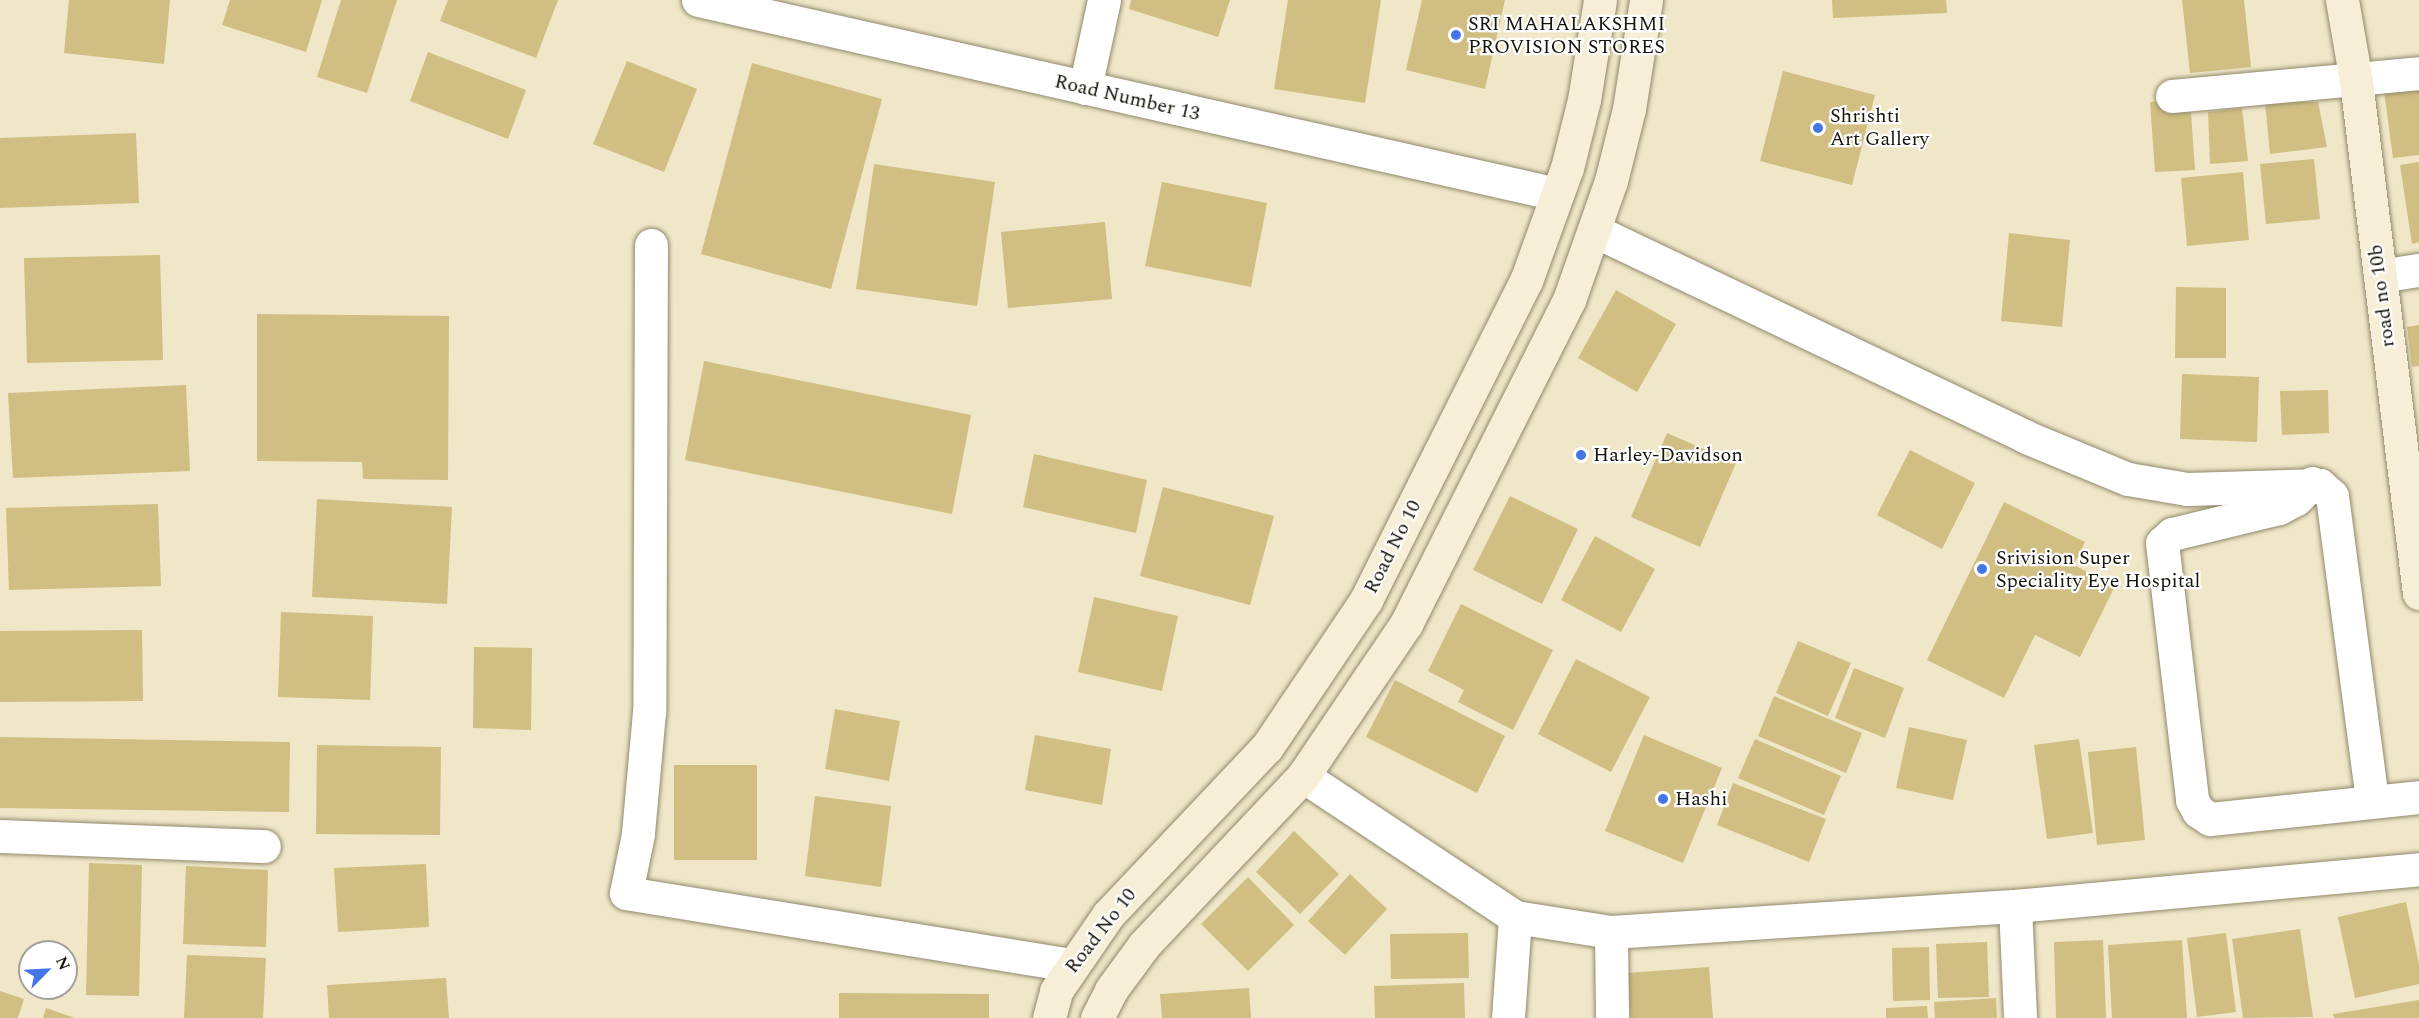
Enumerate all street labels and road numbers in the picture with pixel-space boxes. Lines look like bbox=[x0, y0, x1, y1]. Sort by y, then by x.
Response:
street label: Road Number 13 bbox=[1052, 70, 1202, 126]
street label: road no 10b bbox=[2364, 243, 2400, 349]
street label: Road No 10 bbox=[1359, 496, 1427, 598]
street label: Road No 10 bbox=[1060, 883, 1142, 979]

